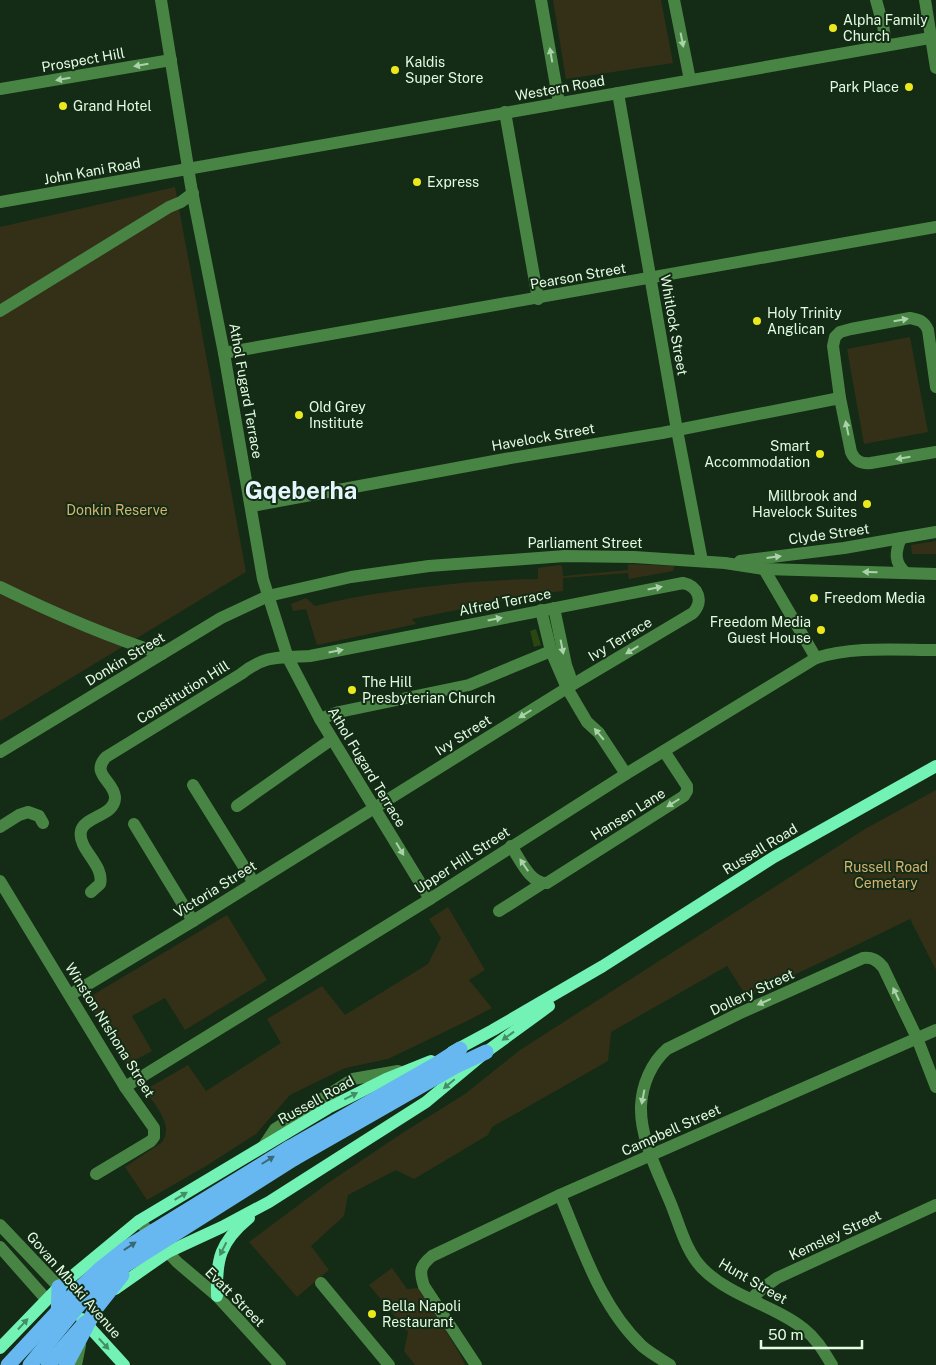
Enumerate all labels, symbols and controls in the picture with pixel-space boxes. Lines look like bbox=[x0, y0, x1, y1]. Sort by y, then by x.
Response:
place label: Alpha Family Church bbox=[843, 12, 928, 44]
marker: Alpha Family Church bbox=[827, 22, 839, 34]
one-way arrow bbox=[678, 32, 686, 47]
street label: Prospect Hill bbox=[40, 45, 126, 75]
one-way arrow bbox=[546, 47, 554, 63]
place label: Kaldis Super Store bbox=[405, 54, 483, 86]
one-way arrow bbox=[133, 62, 149, 70]
marker: Kaldis Super Store bbox=[389, 64, 401, 76]
street label: Western Road bbox=[514, 72, 606, 104]
one-way arrow bbox=[54, 75, 70, 83]
place label: Park Place bbox=[829, 79, 899, 95]
marker: Park Place bbox=[903, 81, 915, 93]
place label: Grand Hotel bbox=[73, 98, 152, 114]
marker: Grand Hotel bbox=[57, 100, 69, 112]
street label: John Kani Road bbox=[42, 155, 142, 187]
place label: Express bbox=[427, 174, 479, 190]
marker: Express bbox=[411, 176, 423, 188]
street label: Pearson Street bbox=[529, 260, 627, 292]
street label: Whitlock Street bbox=[657, 273, 691, 377]
place label: Holy Trinity Anglican bbox=[767, 305, 842, 337]
marker: Holy Trinity Anglican bbox=[751, 315, 763, 327]
one-way arrow bbox=[894, 315, 910, 323]
street label: Athol Fugard Terrace bbox=[226, 322, 266, 460]
place label: Old Grey Institute bbox=[309, 399, 366, 431]
marker: Old Grey Institute bbox=[293, 409, 305, 421]
street label: Havelock Street bbox=[490, 420, 596, 454]
one-way arrow bbox=[842, 420, 850, 436]
place label: Smart Accommodation bbox=[704, 438, 810, 470]
marker: Smart Accommodation bbox=[814, 448, 826, 460]
one-way arrow bbox=[895, 454, 911, 462]
district label: Gqeberha bbox=[245, 476, 357, 504]
place label: Millbrook and Havelock Suites bbox=[752, 488, 857, 520]
marker: Millbrook and Havelock Suites bbox=[861, 498, 873, 510]
park label: Donkin Reserve bbox=[66, 502, 168, 518]
street label: Clyde Street bbox=[788, 520, 870, 548]
street label: Parliament Street bbox=[528, 535, 642, 551]
one-way arrow bbox=[766, 553, 782, 561]
one-way arrow bbox=[862, 568, 878, 576]
one-way arrow bbox=[647, 584, 663, 592]
street label: Alfred Terrace bbox=[458, 585, 553, 619]
place label: Freedom Media bbox=[824, 590, 925, 606]
marker: Freedom Media bbox=[808, 592, 820, 604]
street label: Ivy Terrace bbox=[585, 614, 655, 664]
place label: Freedom Media Guest House bbox=[710, 614, 811, 646]
one-way arrow bbox=[488, 615, 504, 623]
marker: Freedom Media Guest House bbox=[815, 624, 827, 636]
street label: Donkin Street bbox=[83, 629, 167, 689]
one-way arrow bbox=[558, 639, 566, 654]
one-way arrow bbox=[625, 645, 638, 654]
one-way arrow bbox=[328, 647, 343, 655]
street label: Constitution Hill bbox=[134, 657, 232, 727]
place label: The Hill Presbyterian Church bbox=[362, 674, 495, 706]
marker: The Hill Presbyterian Church bbox=[346, 684, 358, 696]
street label: Athol Fugard Terrace bbox=[325, 704, 409, 830]
one-way arrow bbox=[519, 709, 532, 719]
street label: Ivy Street bbox=[432, 712, 494, 758]
one-way arrow bbox=[593, 727, 604, 740]
street label: Hansen Lane bbox=[588, 785, 668, 843]
one-way arrow bbox=[666, 799, 679, 808]
street label: Russell Road bbox=[720, 820, 800, 878]
street label: Upper Hill Street bbox=[411, 823, 513, 897]
one-way arrow bbox=[396, 843, 405, 856]
street label: Victoria Street bbox=[171, 857, 259, 921]
one-way arrow bbox=[519, 859, 529, 872]
park label: Russell Road Cemetary bbox=[844, 859, 928, 891]
street label: Winston Ntshona Street bbox=[62, 960, 158, 1100]
street label: Dollery Street bbox=[707, 966, 797, 1018]
one-way arrow bbox=[891, 987, 899, 1001]
one-way arrow bbox=[757, 999, 771, 1007]
one-way arrow bbox=[502, 1031, 515, 1042]
street label: Russell Road bbox=[275, 1073, 357, 1127]
one-way arrow bbox=[443, 1078, 456, 1089]
one-way arrow bbox=[638, 1089, 646, 1105]
one-way arrow bbox=[344, 1092, 359, 1101]
street label: Campbell Street bbox=[619, 1101, 723, 1159]
one-way arrow bbox=[262, 1156, 275, 1165]
one-way arrow bbox=[175, 1192, 188, 1201]
street label: Kemsley Street bbox=[786, 1207, 884, 1263]
street label: Govan Mbeki Avenue bbox=[23, 1229, 125, 1341]
one-way arrow bbox=[124, 1241, 137, 1251]
one-way arrow bbox=[219, 1242, 227, 1256]
street label: Hunt Street bbox=[716, 1255, 790, 1307]
street label: Evatt Street bbox=[202, 1264, 268, 1330]
place label: Bella Napoli Restaurant bbox=[382, 1298, 461, 1330]
marker: Bella Napoli Restaurant bbox=[366, 1308, 378, 1320]
one-way arrow bbox=[17, 1318, 29, 1330]
scale bar bbox=[761, 1318, 862, 1350]
text: 50 m bbox=[768, 1326, 803, 1343]
one-way arrow bbox=[98, 1337, 110, 1349]

